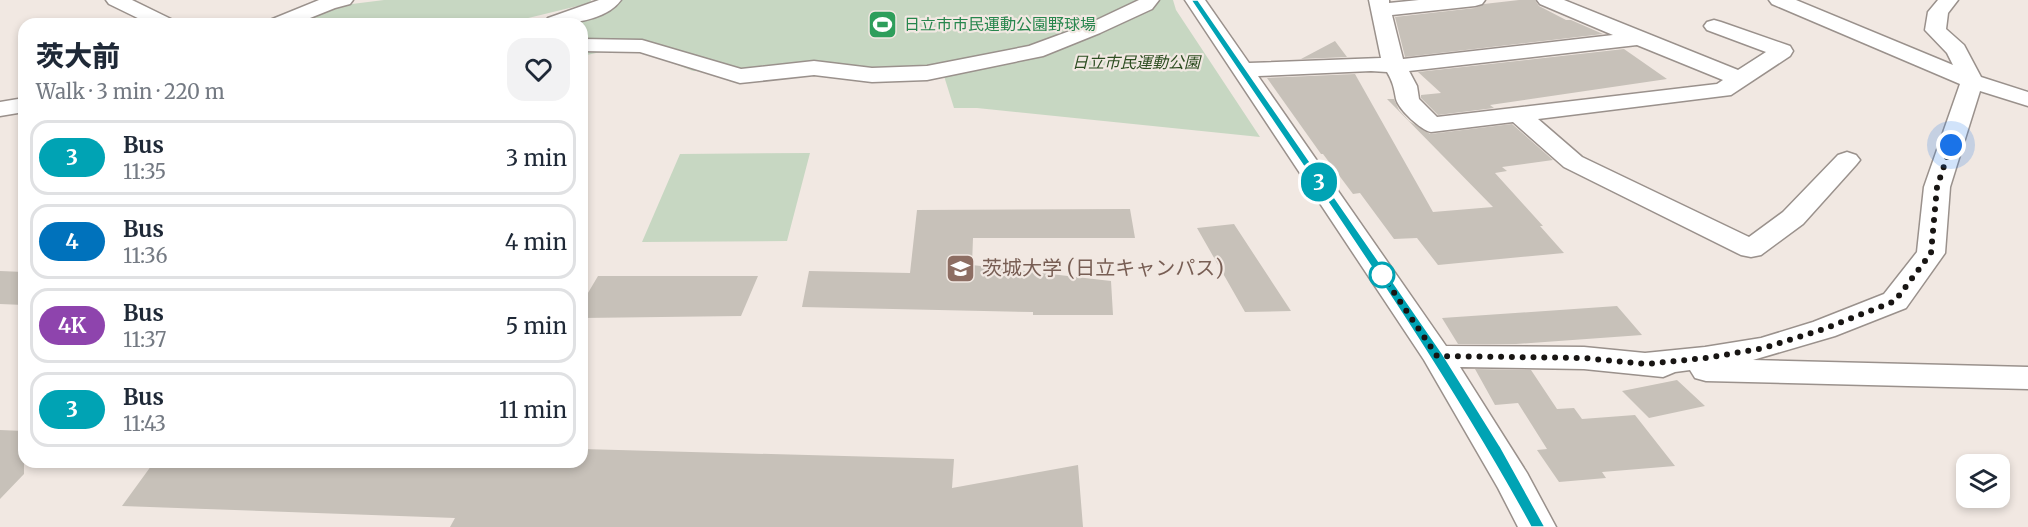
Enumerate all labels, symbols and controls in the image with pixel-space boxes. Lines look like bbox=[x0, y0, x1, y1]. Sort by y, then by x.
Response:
sports icon: 日立市市民運動公園野球場 bbox=[867, 8, 899, 40]
place label: 日立市市民運動公園野球場 bbox=[904, 14, 1096, 34]
text: 茨大前 bbox=[36, 38, 120, 74]
button: heart bbox=[507, 38, 570, 101]
park label: 日立市民運動公園 bbox=[1072, 52, 1202, 72]
text: Walk · 3 min · 220 m bbox=[36, 79, 225, 104]
your location bbox=[1936, 130, 1966, 160]
text: Bus bbox=[123, 131, 164, 159]
text: 3 bbox=[66, 144, 78, 171]
text: 3 min bbox=[506, 144, 567, 172]
text: 11:35 bbox=[123, 159, 166, 184]
line badge: 3 bbox=[1300, 162, 1338, 201]
text: 3 bbox=[1313, 169, 1325, 196]
text: Bus bbox=[123, 215, 164, 243]
text: 4 bbox=[65, 228, 79, 255]
text: 4 min bbox=[505, 228, 567, 256]
text: 11:36 bbox=[123, 243, 168, 268]
school or university icon: 茨城大学 (日立キャンパス) bbox=[945, 252, 977, 284]
place label: 茨城大学 (日立キャンパス) bbox=[982, 255, 1224, 280]
unlabelled marker bbox=[1369, 262, 1395, 288]
text: Bus bbox=[123, 299, 164, 327]
text: 4K bbox=[58, 312, 86, 339]
text: 5 min bbox=[505, 312, 567, 340]
text: 11:37 bbox=[123, 327, 166, 352]
text: Bus bbox=[123, 383, 164, 411]
text: 3 bbox=[66, 396, 78, 423]
text: 11 min bbox=[499, 396, 567, 424]
text: 11:43 bbox=[123, 411, 166, 436]
map controls bbox=[1956, 454, 2010, 508]
button: layers bbox=[1956, 454, 2010, 508]

